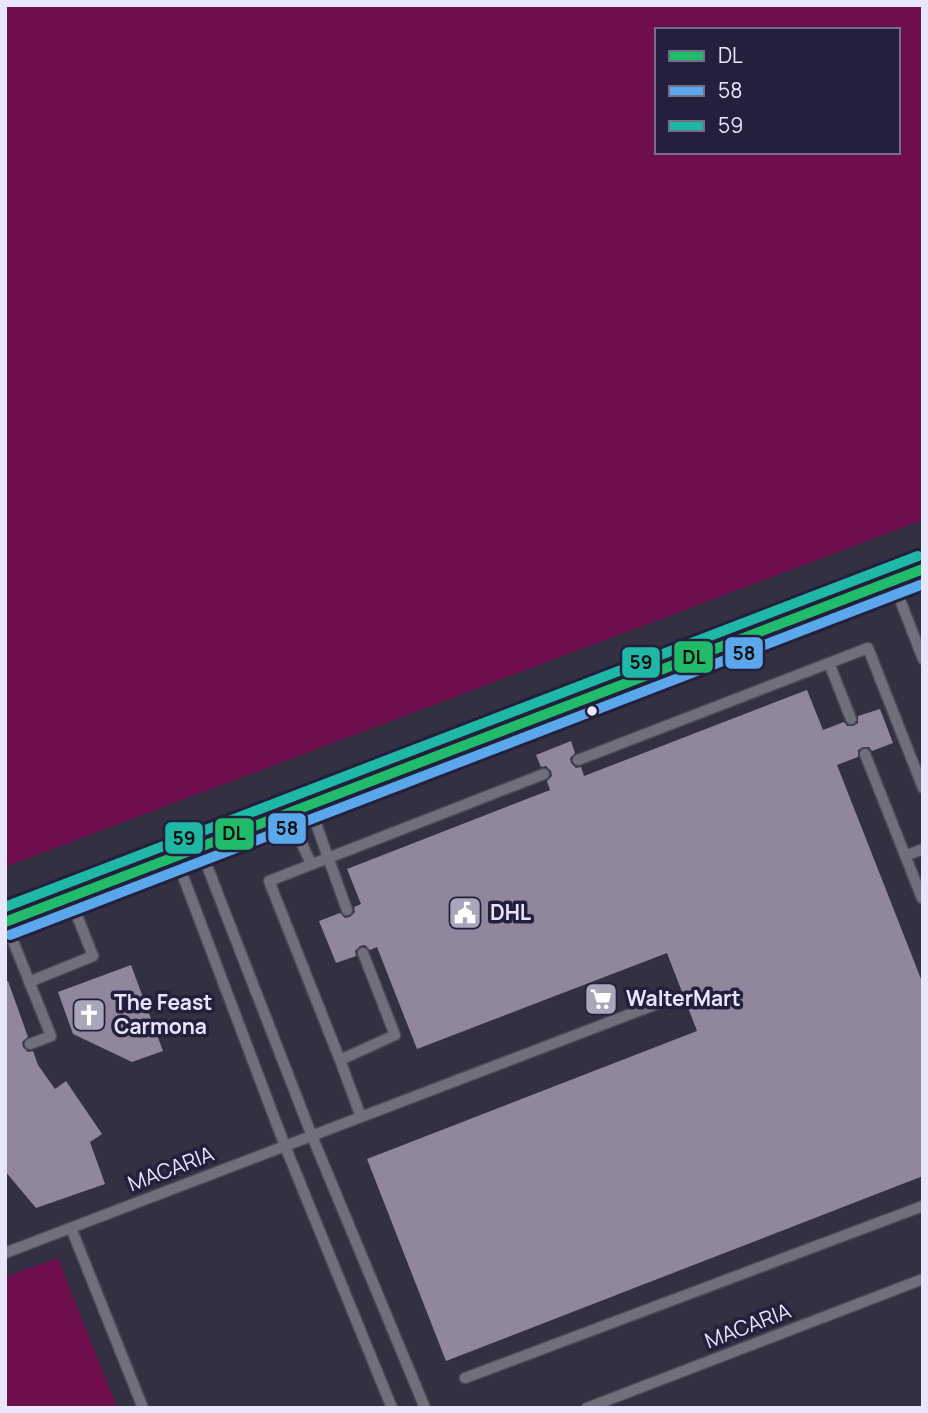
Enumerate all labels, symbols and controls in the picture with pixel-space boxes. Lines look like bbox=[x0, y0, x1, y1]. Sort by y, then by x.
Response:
legend bbox=[655, 28, 900, 154]
text: DL bbox=[718, 41, 743, 69]
text: 58 bbox=[718, 76, 742, 104]
text: 59 bbox=[718, 111, 743, 139]
line badge: 58 bbox=[724, 636, 764, 670]
line badge: DL bbox=[673, 640, 714, 674]
text: 58 bbox=[733, 640, 755, 666]
text: DL bbox=[682, 644, 706, 670]
line badge: 59 bbox=[621, 646, 661, 679]
text: 59 bbox=[630, 649, 652, 675]
unlabelled marker bbox=[585, 704, 599, 718]
line badge: 58 bbox=[267, 812, 307, 845]
text: 58 bbox=[276, 815, 298, 841]
line badge: DL bbox=[214, 817, 255, 851]
text: DL bbox=[222, 820, 246, 846]
line badge: 59 bbox=[164, 821, 204, 855]
text: 59 bbox=[173, 825, 195, 851]
public building icon: DHL bbox=[446, 894, 484, 932]
place label: DHL bbox=[490, 898, 531, 926]
supermarket icon: WalterMart bbox=[582, 980, 620, 1018]
place label: WalterMart bbox=[626, 984, 741, 1012]
place label: The Feast Carmona bbox=[114, 988, 212, 1040]
church icon: The Feast Carmona bbox=[70, 996, 108, 1034]
street label: MACARIA bbox=[124, 1139, 218, 1197]
street label: MACARIA bbox=[701, 1296, 795, 1354]

